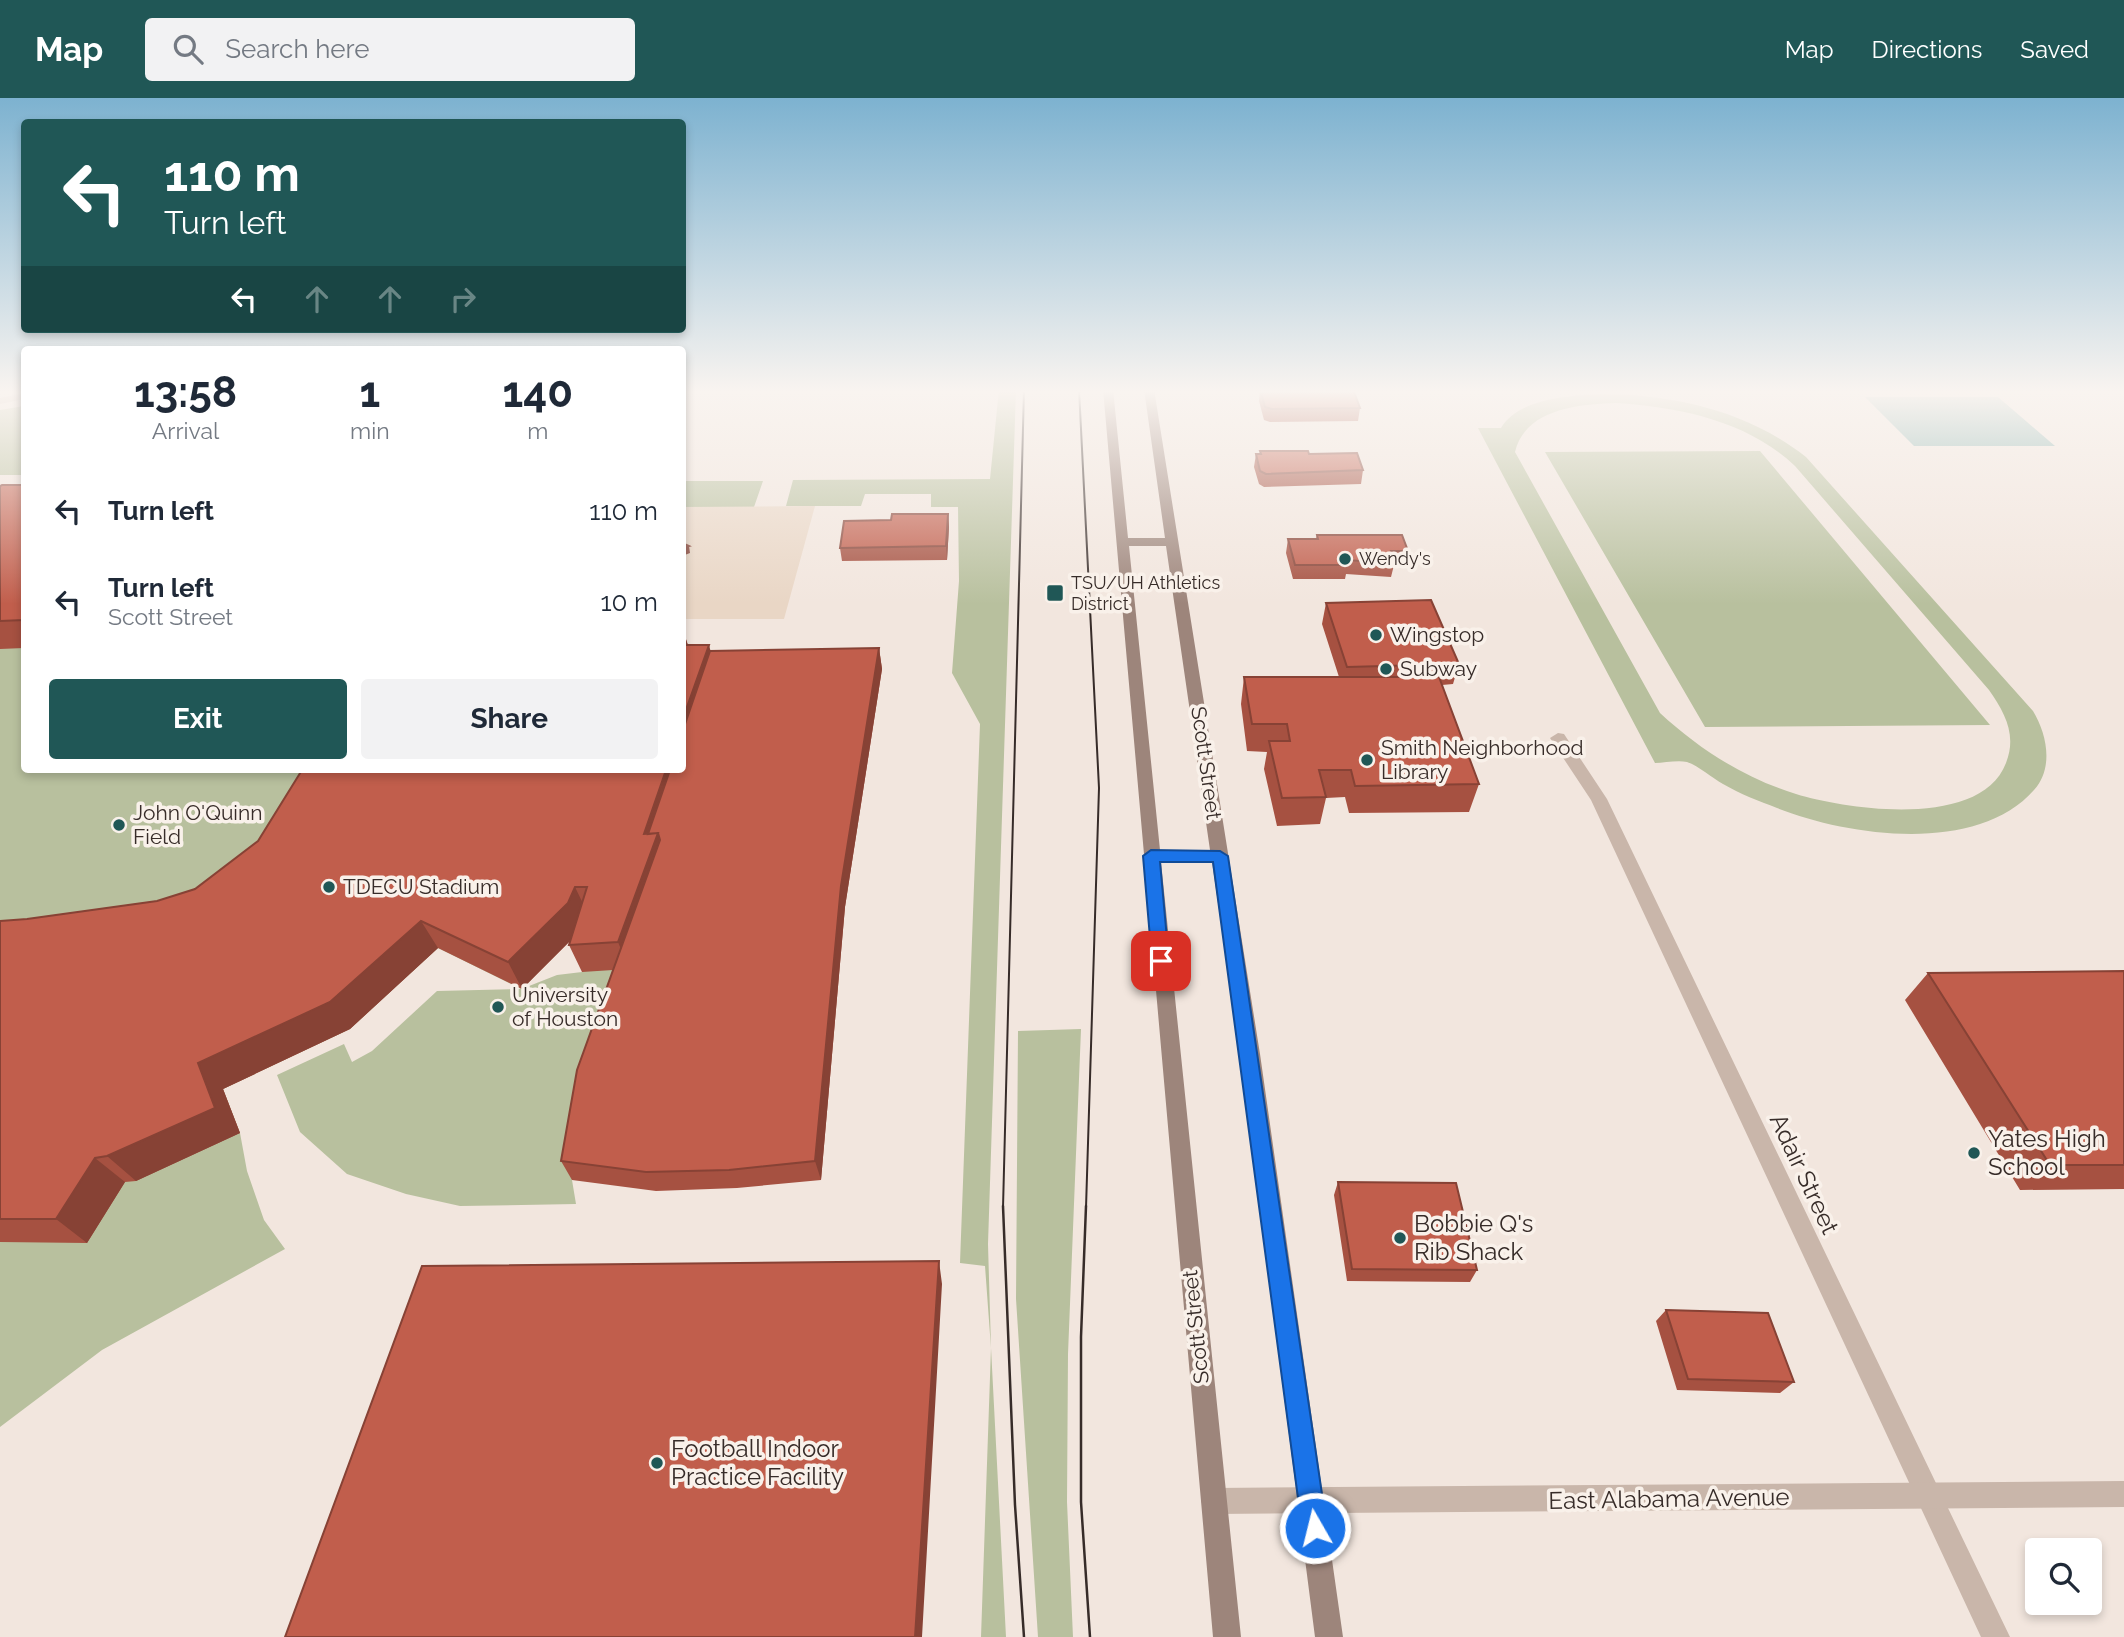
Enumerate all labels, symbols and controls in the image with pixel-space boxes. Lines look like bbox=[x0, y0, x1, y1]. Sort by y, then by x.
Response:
search box bbox=[145, 18, 635, 81]
text: Map bbox=[35, 30, 103, 69]
icon: search bbox=[169, 30, 207, 68]
text: Search here bbox=[225, 34, 370, 64]
text: Map bbox=[1785, 35, 1834, 64]
text: Directions bbox=[1872, 35, 1982, 64]
text: Saved bbox=[2020, 35, 2089, 64]
text: 110 m bbox=[164, 145, 300, 202]
icon: left bbox=[49, 147, 140, 238]
text: Turn left bbox=[164, 204, 286, 241]
icon: left bbox=[225, 280, 263, 318]
icon: ahead bbox=[298, 280, 336, 318]
icon: ahead bbox=[371, 280, 409, 318]
icon: right bbox=[444, 280, 482, 318]
text: 13:58 bbox=[134, 368, 237, 417]
text: 1 bbox=[359, 368, 380, 417]
text: 140 bbox=[503, 368, 573, 417]
text: Arrival bbox=[152, 417, 219, 444]
text: min bbox=[350, 417, 390, 444]
text: m bbox=[527, 417, 548, 444]
icon: left bbox=[49, 492, 87, 530]
text: Turn left bbox=[108, 496, 214, 526]
text: 110 m bbox=[589, 496, 658, 526]
place label: Wendy's bbox=[1359, 548, 1431, 569]
marker: Wendy's bbox=[1337, 551, 1353, 567]
place label: TSU/UH Athletics District bbox=[1071, 572, 1220, 614]
text: Turn left bbox=[108, 573, 214, 603]
icon: left bbox=[49, 583, 87, 621]
marker: TSU/UH Athletics District bbox=[1045, 583, 1065, 603]
text: 10 m bbox=[600, 587, 658, 617]
text: Scott Street bbox=[108, 603, 233, 630]
place label: Wingstop bbox=[1390, 622, 1484, 647]
marker: Wingstop bbox=[1368, 627, 1384, 643]
place label: Subway bbox=[1400, 656, 1477, 681]
marker: Subway bbox=[1378, 661, 1394, 677]
button: Exit bbox=[49, 679, 347, 759]
button: Share bbox=[361, 679, 658, 759]
street label: Scott Street bbox=[1186, 705, 1227, 821]
place label: Smith Neighborhood Library bbox=[1381, 735, 1584, 784]
marker: Smith Neighborhood Library bbox=[1359, 752, 1375, 768]
place label: John O'Quinn Field bbox=[133, 800, 262, 849]
marker: John O'Quinn Field bbox=[111, 817, 127, 833]
place label: TDECU Stadium bbox=[343, 874, 499, 899]
marker: TDECU Stadium bbox=[321, 879, 337, 895]
pin bbox=[1131, 931, 1191, 991]
icon: arrive bbox=[1142, 942, 1180, 980]
place label: University of Houston bbox=[512, 982, 618, 1031]
marker: University of Houston bbox=[490, 999, 506, 1015]
street label: Adair Street bbox=[1764, 1109, 1845, 1239]
place label: Yates High School bbox=[1988, 1124, 2106, 1181]
marker: Yates High School bbox=[1966, 1145, 1982, 1161]
place label: Bobbie Q's Rib Shack bbox=[1414, 1209, 1533, 1266]
marker: Bobbie Q's Rib Shack bbox=[1392, 1230, 1408, 1246]
street label: Scott Street bbox=[1177, 1269, 1214, 1385]
place label: Football Indoor Practice Facility bbox=[671, 1434, 844, 1491]
marker: Football Indoor Practice Facility bbox=[649, 1455, 665, 1471]
street label: East Alabama Avenue bbox=[1548, 1482, 1790, 1515]
position arrow bbox=[1278, 1491, 1352, 1565]
map controls bbox=[2025, 1538, 2102, 1615]
button: search bbox=[2025, 1538, 2102, 1615]

